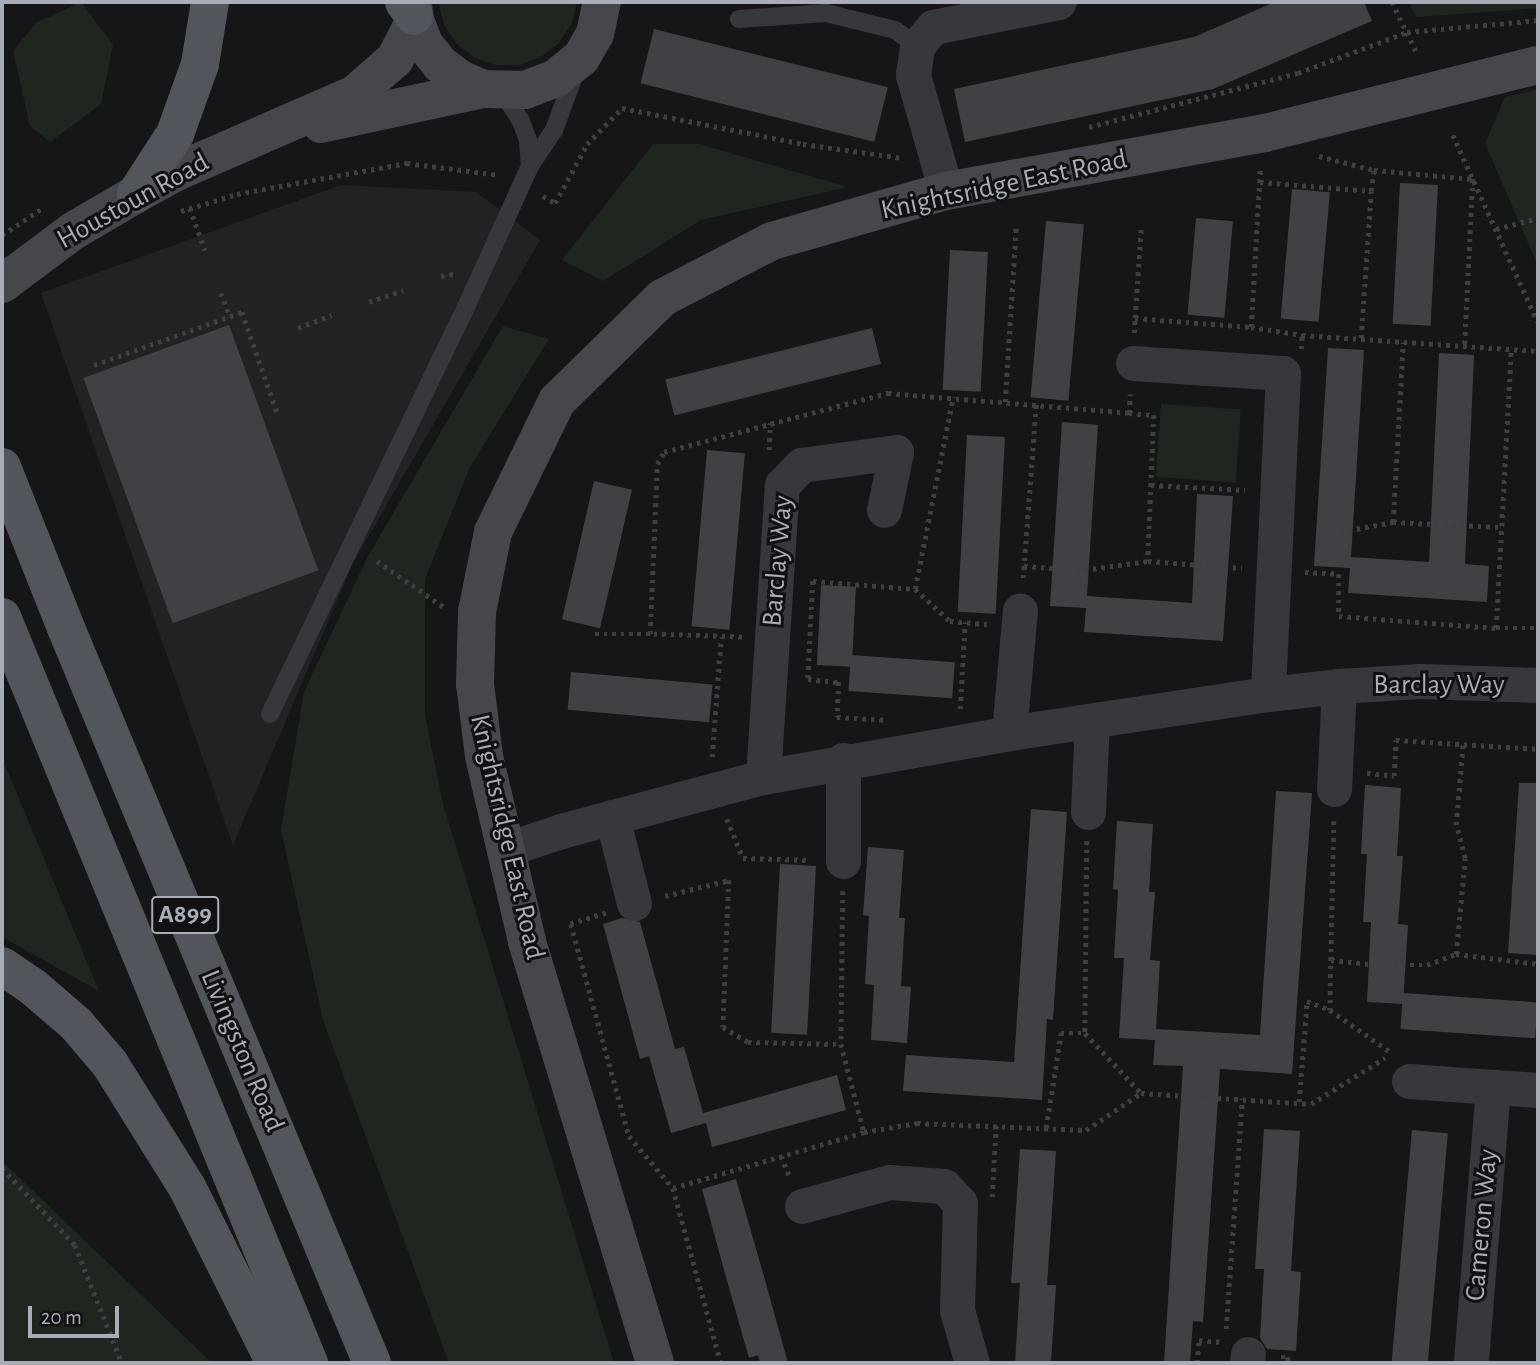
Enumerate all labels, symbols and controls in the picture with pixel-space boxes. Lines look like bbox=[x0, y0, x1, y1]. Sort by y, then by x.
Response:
street label: Knightsridge East Road bbox=[878, 143, 1130, 227]
street label: Houstoun Road bbox=[51, 146, 215, 256]
street label: Barclay Way bbox=[756, 494, 800, 628]
street label: Barclay Way bbox=[1373, 668, 1505, 702]
street label: Knightsridge East Road bbox=[462, 711, 552, 963]
road number: A899 bbox=[150, 893, 220, 938]
street label: Livingston Road bbox=[193, 965, 291, 1137]
street label: Cameron Way bbox=[1459, 1148, 1505, 1302]
scale bar bbox=[32, 1292, 122, 1336]
text: 20 m bbox=[41, 1307, 82, 1328]

